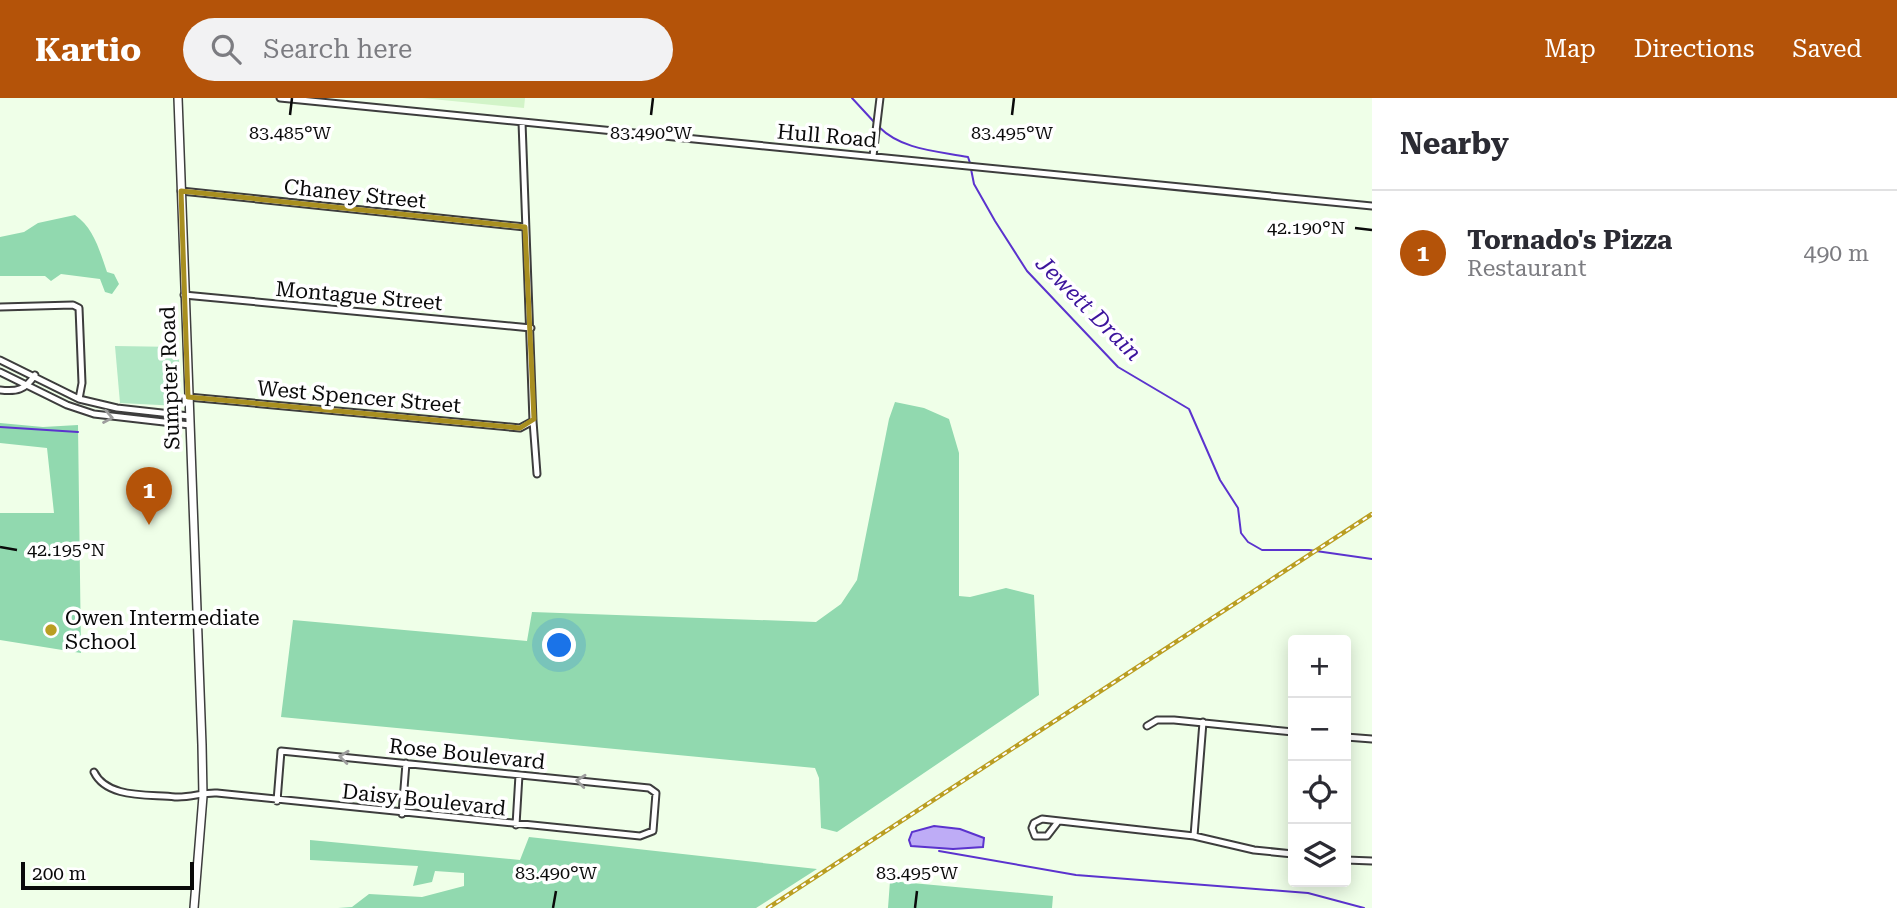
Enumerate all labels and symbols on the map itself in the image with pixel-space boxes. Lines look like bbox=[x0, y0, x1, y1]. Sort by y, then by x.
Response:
street label: Hull Road bbox=[776, 120, 879, 152]
text: 83.485°W bbox=[249, 122, 332, 143]
text: 83.490°W bbox=[610, 122, 693, 143]
text: 83.495°W bbox=[971, 122, 1054, 143]
street label: Chaney Street bbox=[283, 175, 427, 213]
text: 42.190°N bbox=[1267, 217, 1345, 238]
water label: Jewett Drain bbox=[1030, 249, 1147, 367]
street label: Montague Street bbox=[275, 277, 444, 315]
street label: Sumpter Road bbox=[155, 305, 185, 450]
street label: West Spencer Street bbox=[256, 376, 462, 418]
one-way arrow bbox=[102, 409, 114, 424]
pin: 1 bbox=[126, 467, 172, 525]
text: 42.195°N bbox=[27, 539, 105, 560]
place label: Owen Intermediate School bbox=[65, 606, 260, 654]
marker: Owen Intermediate School bbox=[43, 622, 59, 638]
your location bbox=[542, 628, 576, 662]
street label: Rose Boulevard bbox=[388, 734, 547, 774]
one-way arrow bbox=[338, 750, 349, 765]
one-way arrow bbox=[575, 774, 586, 789]
street label: Daisy Boulevard bbox=[341, 779, 508, 821]
scale bar bbox=[21, 859, 194, 891]
text: 83.490°W bbox=[515, 862, 598, 883]
text: 83.495°W bbox=[876, 862, 959, 883]

